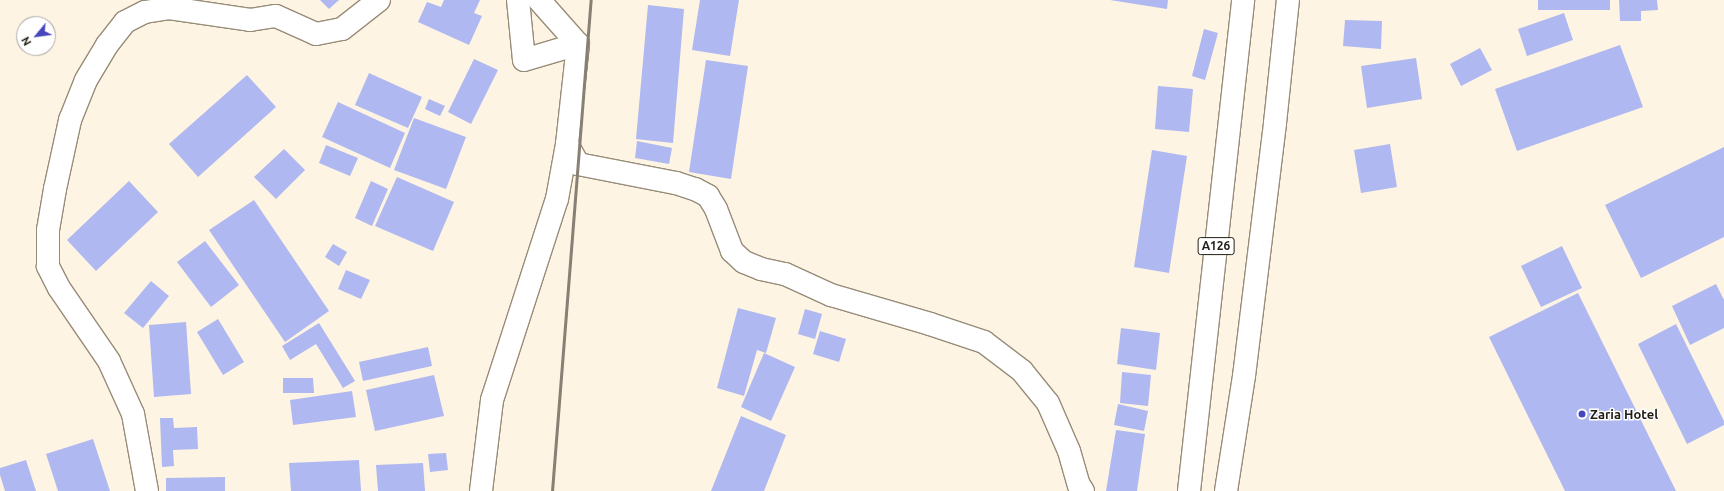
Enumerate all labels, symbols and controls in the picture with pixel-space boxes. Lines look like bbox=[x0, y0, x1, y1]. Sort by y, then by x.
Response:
north arrow bbox=[16, 16, 56, 56]
text: N bbox=[19, 35, 34, 48]
road number: A126 bbox=[1197, 236, 1235, 256]
place label: Zaria Hotel bbox=[1590, 406, 1658, 422]
marker: Zaria Hotel bbox=[1577, 409, 1587, 419]

